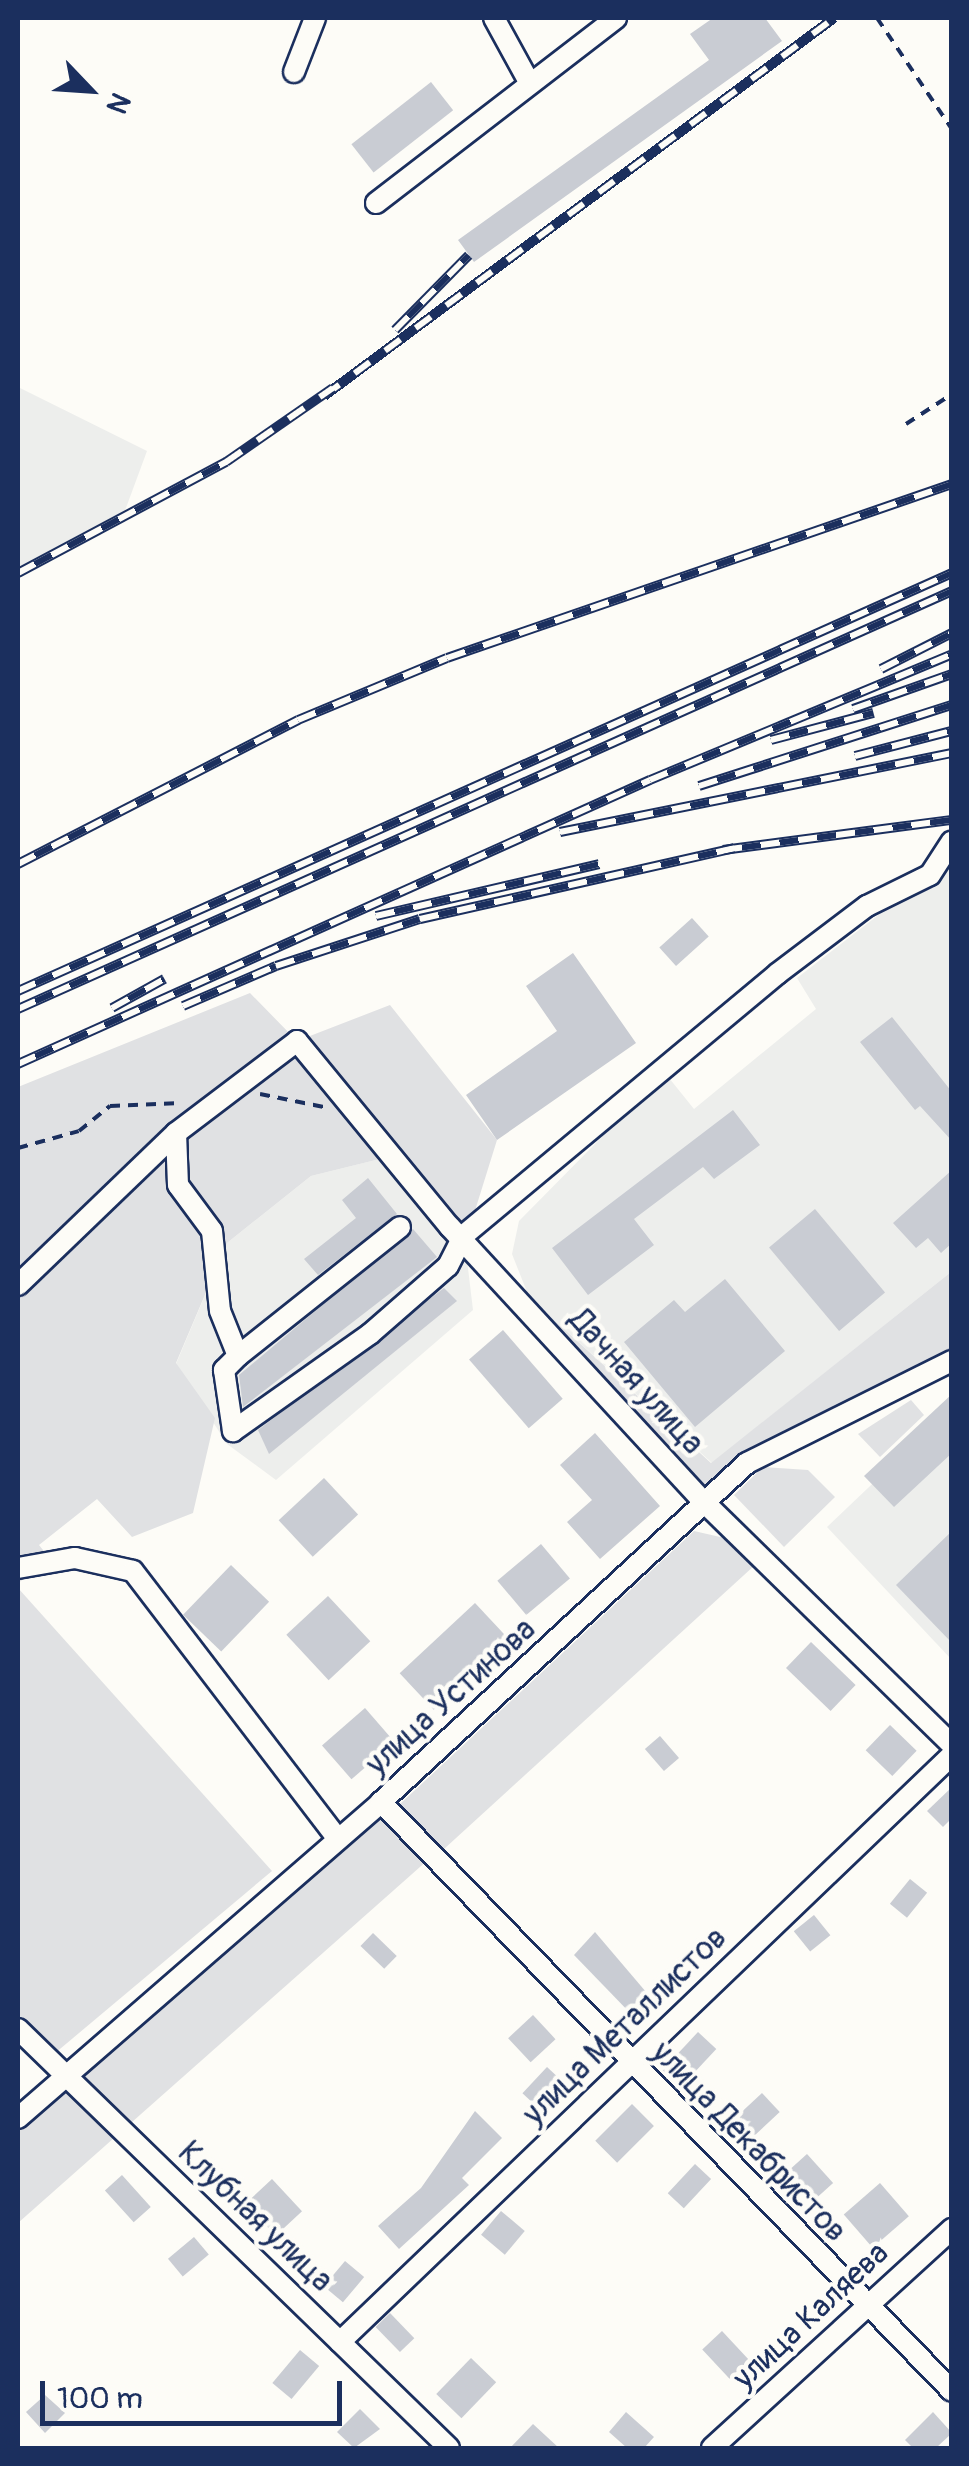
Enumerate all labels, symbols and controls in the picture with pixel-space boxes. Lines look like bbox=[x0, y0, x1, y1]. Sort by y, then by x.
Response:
north arrow bbox=[40, 40, 140, 140]
text: N bbox=[98, 87, 138, 119]
street label: Дачная улица bbox=[561, 1301, 711, 1463]
street label: улица Устинова bbox=[358, 1611, 544, 1783]
street label: улица Металлистов bbox=[515, 1919, 735, 2133]
street label: улица Декабристов bbox=[643, 2034, 855, 2250]
street label: Клубная улица bbox=[170, 2134, 340, 2300]
street label: улица Каляева bbox=[725, 2234, 897, 2398]
scale bar bbox=[45, 2361, 348, 2423]
text: 100 m bbox=[57, 2380, 143, 2417]

